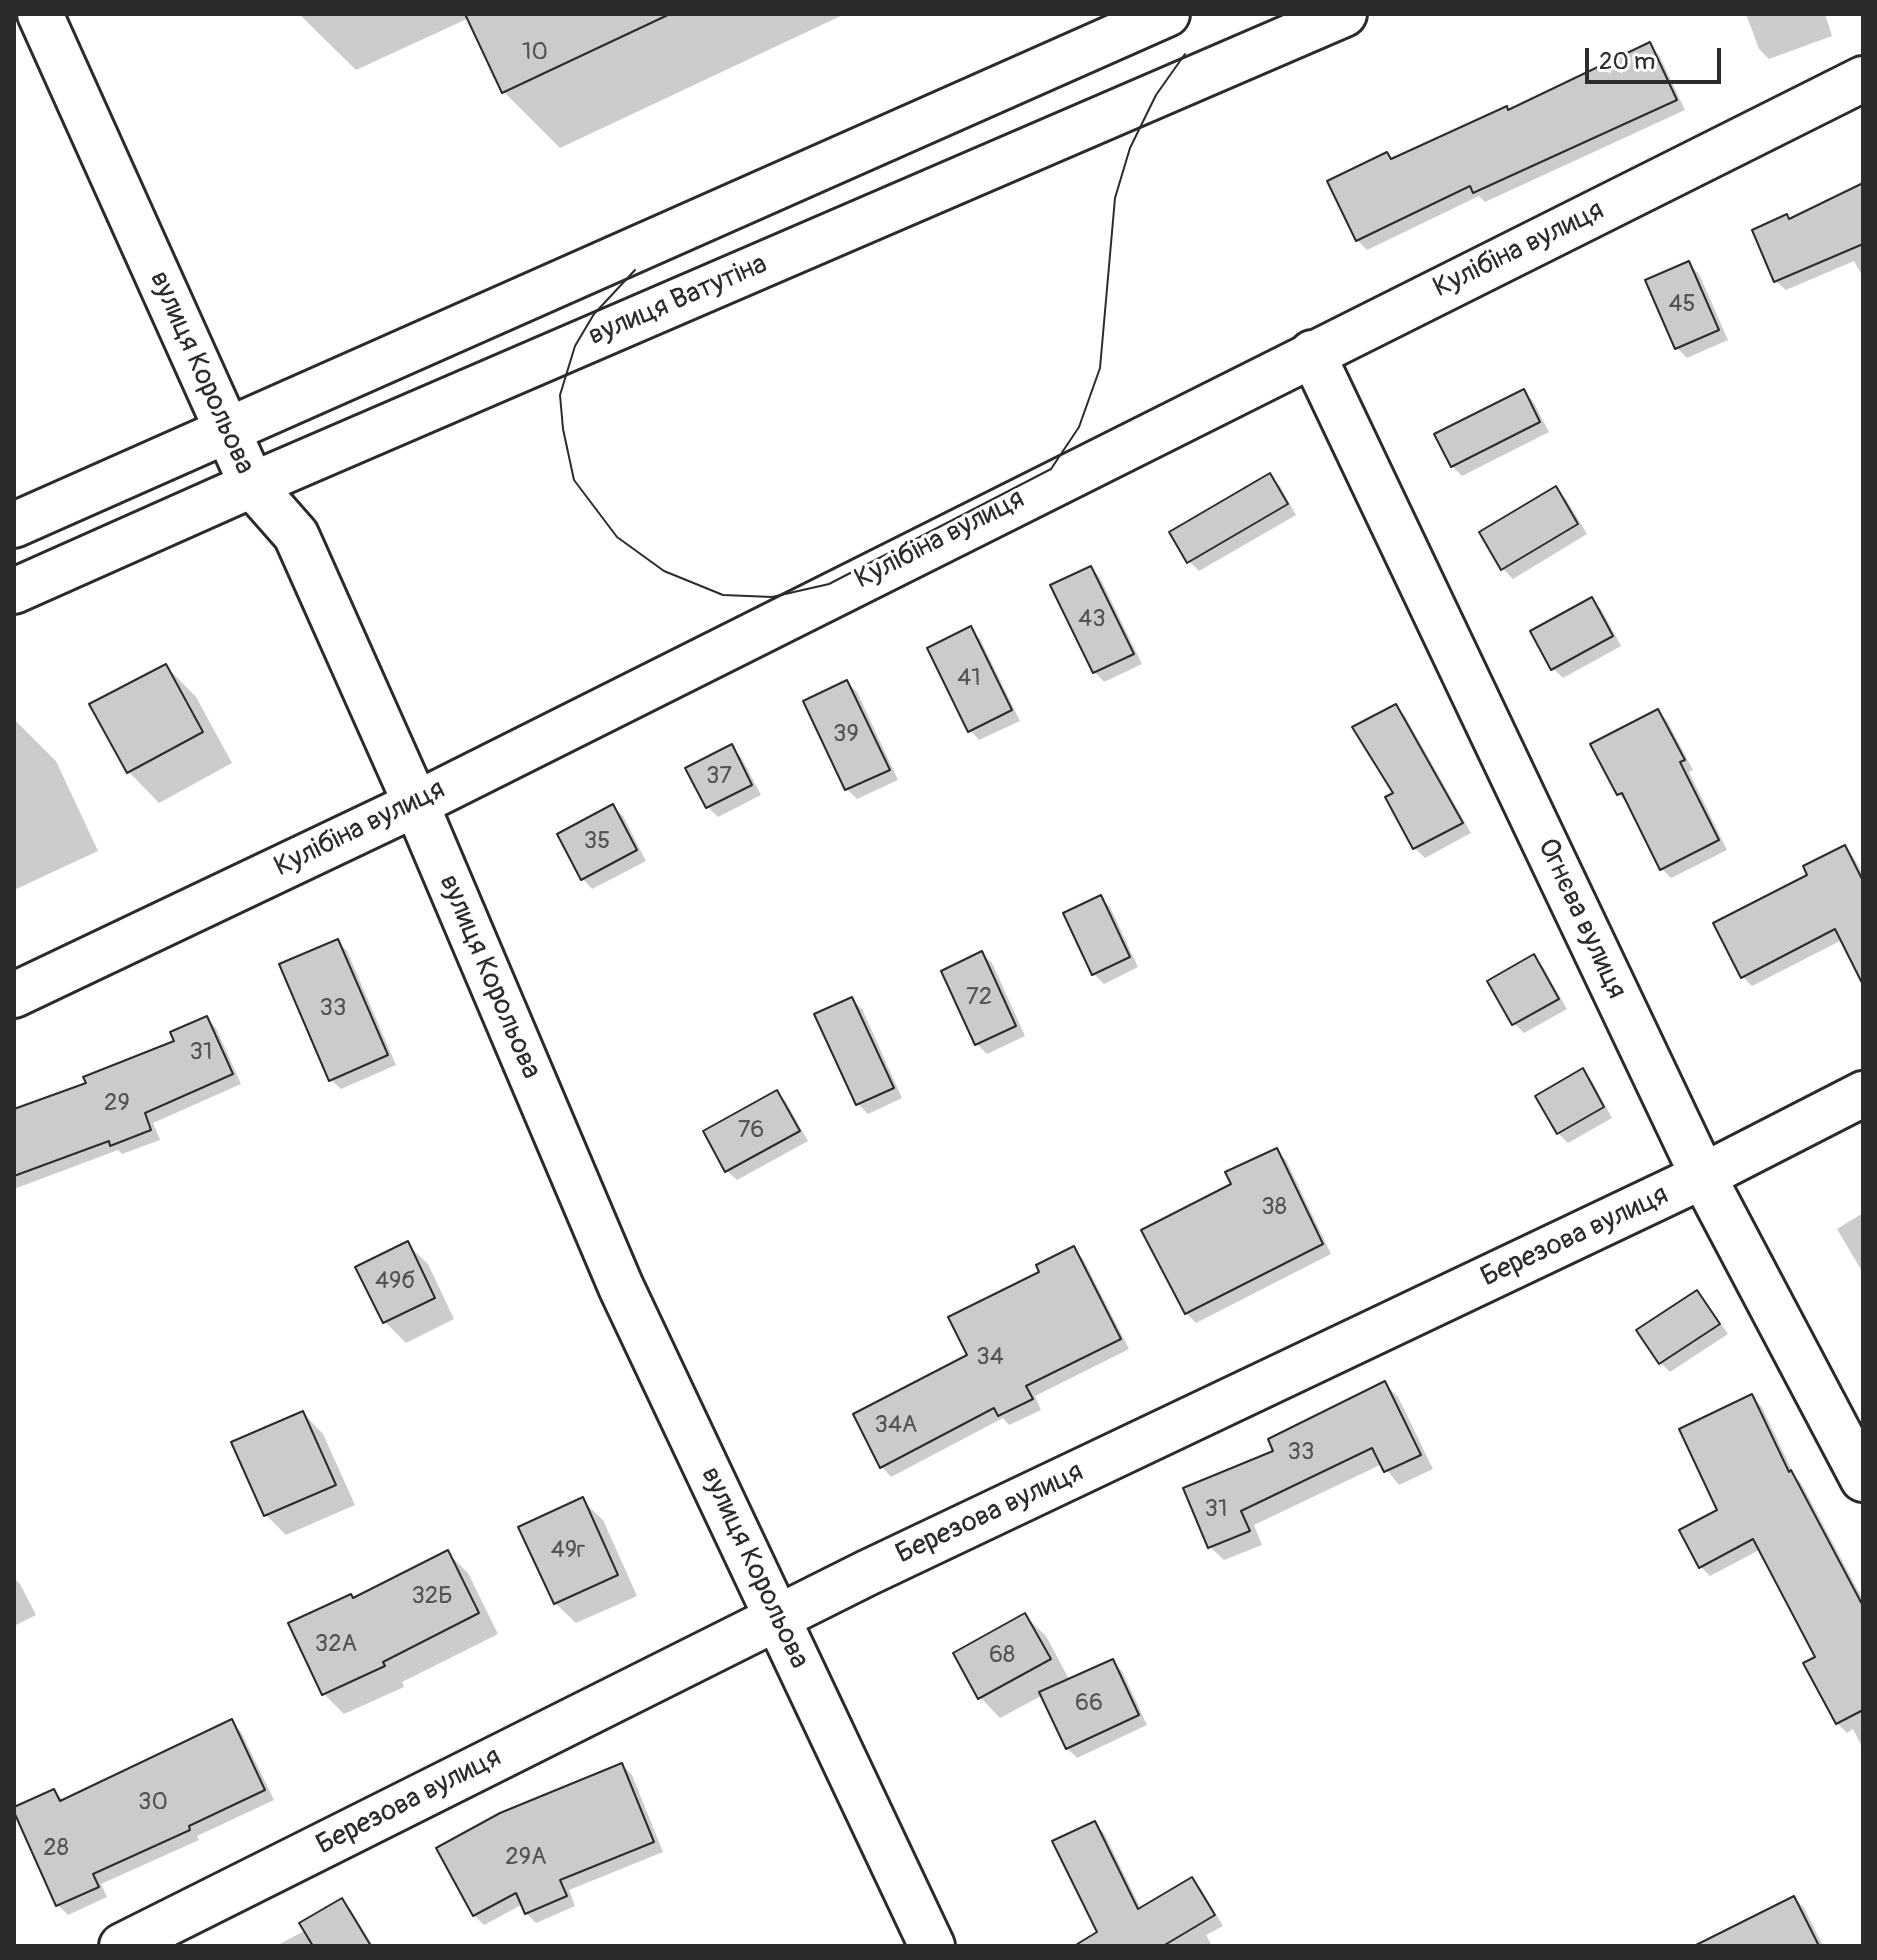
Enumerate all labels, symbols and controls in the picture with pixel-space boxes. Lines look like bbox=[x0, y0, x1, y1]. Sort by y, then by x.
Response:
scale bar bbox=[1589, 32, 1725, 82]
house number: 10 bbox=[522, 39, 548, 67]
text: 20 m bbox=[1599, 47, 1655, 76]
street label: Кулібіна вулиця bbox=[1428, 194, 1610, 306]
street label: вулиця Ватутіна bbox=[584, 248, 772, 354]
street label: вулиця Корольова bbox=[141, 266, 261, 480]
house number: 45 bbox=[1669, 291, 1695, 319]
street label: Кулібіна вулиця bbox=[850, 483, 1030, 597]
house number: 43 bbox=[1078, 606, 1106, 634]
house number: 41 bbox=[957, 665, 981, 693]
house number: 39 bbox=[833, 721, 859, 749]
house number: 37 bbox=[706, 763, 732, 791]
street label: Кулібіна вулиця bbox=[269, 773, 451, 885]
house number: 35 bbox=[584, 828, 610, 856]
street label: Огнєва вулиця bbox=[1529, 834, 1633, 1004]
street label: вулиця Корольова bbox=[431, 870, 547, 1084]
house number: 72 bbox=[966, 984, 992, 1012]
house number: 33 bbox=[320, 995, 346, 1023]
house number: 31 bbox=[190, 1039, 212, 1067]
house number: 29 bbox=[104, 1090, 130, 1118]
house number: 76 bbox=[738, 1117, 764, 1145]
street label: Березова вулиця bbox=[1476, 1179, 1674, 1295]
house number: 38 bbox=[1261, 1194, 1287, 1222]
house number: 49б bbox=[375, 1268, 415, 1296]
house number: 34 bbox=[976, 1344, 1004, 1372]
house number: 34А bbox=[875, 1412, 917, 1440]
house number: 33 bbox=[1288, 1439, 1314, 1467]
street label: Березова вулиця bbox=[891, 1456, 1089, 1572]
street label: вулиця Корольова bbox=[693, 1462, 815, 1674]
house number: 31 bbox=[1205, 1496, 1227, 1524]
house number: 49г bbox=[551, 1537, 585, 1565]
house number: 32Б bbox=[411, 1583, 453, 1611]
house number: 32А bbox=[315, 1631, 357, 1659]
house number: 68 bbox=[989, 1642, 1015, 1670]
house number: 66 bbox=[1075, 1690, 1103, 1718]
street label: Березова вулиця bbox=[311, 1741, 507, 1863]
house number: 30 bbox=[138, 1789, 168, 1817]
house number: 28 bbox=[43, 1835, 69, 1863]
house number: 29А bbox=[505, 1844, 547, 1872]

